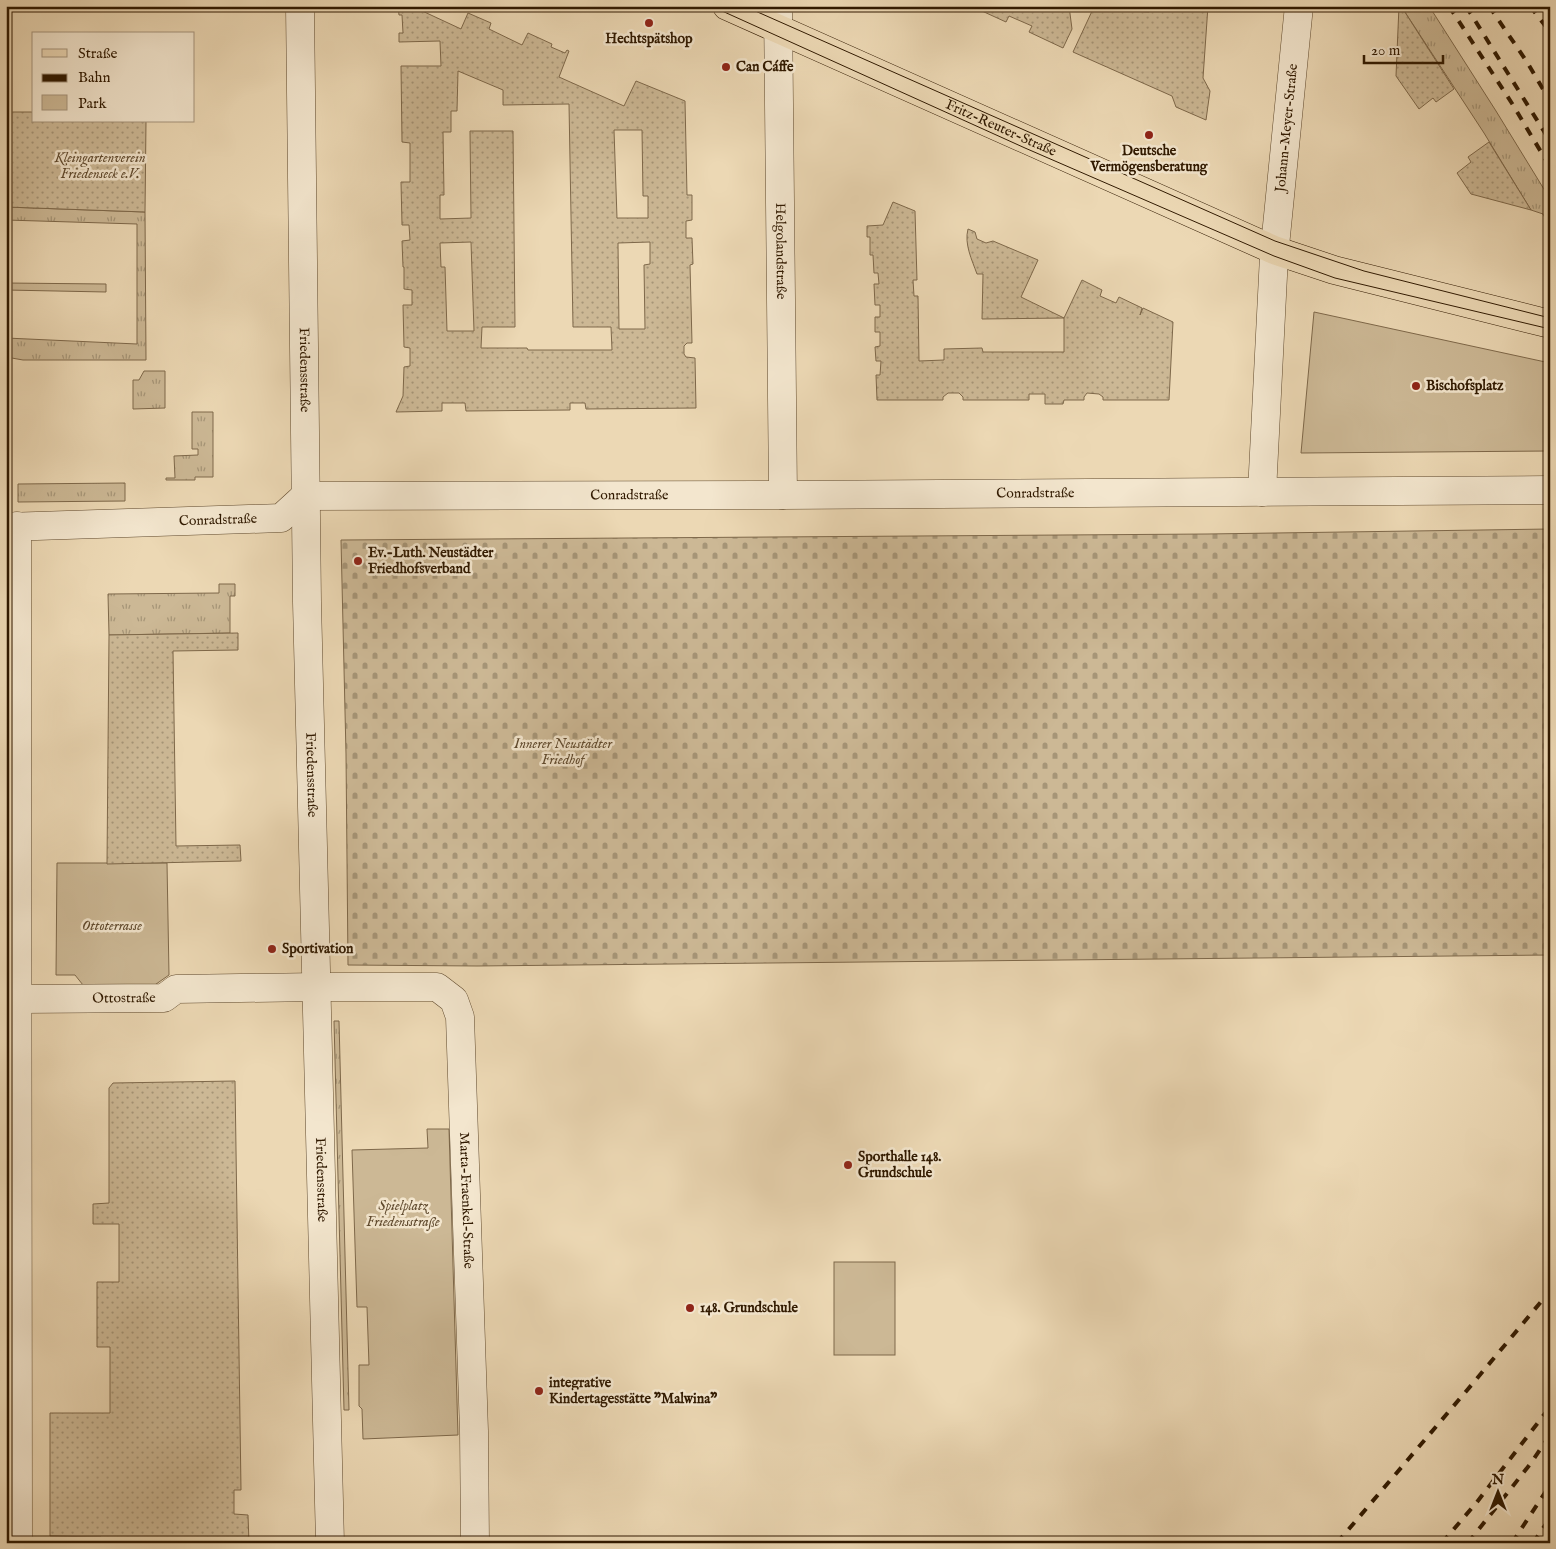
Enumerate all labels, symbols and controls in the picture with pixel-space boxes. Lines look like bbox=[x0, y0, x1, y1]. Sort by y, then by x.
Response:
marker: Hechtspätshop bbox=[643, 17, 655, 29]
place label: Hechtspätshop bbox=[605, 30, 693, 48]
legend bbox=[32, 32, 195, 122]
scale bar bbox=[1364, 32, 1442, 64]
text: 20 m bbox=[1371, 41, 1401, 60]
text: Straße bbox=[78, 44, 118, 63]
place label: Can Cáffe bbox=[736, 58, 794, 76]
marker: Can Cáffe bbox=[720, 61, 732, 73]
street label: Johann-Meyer-Straße bbox=[1271, 62, 1302, 195]
text: Bahn bbox=[78, 68, 110, 87]
text: Park bbox=[78, 94, 108, 113]
street label: Fritz-Reuter-Straße bbox=[943, 96, 1060, 161]
marker: Deutsche Vermögensberatung bbox=[1143, 129, 1155, 141]
place label: Deutsche Vermögensberatung bbox=[1090, 142, 1209, 176]
park label: Kleingartenverein Friedenseck e.V. bbox=[54, 149, 145, 183]
street label: Helgolandstraße bbox=[771, 203, 790, 300]
street label: Friedensstraße bbox=[295, 327, 314, 413]
place label: Bischofsplatz bbox=[1426, 377, 1504, 395]
marker: Bischofsplatz bbox=[1410, 380, 1422, 392]
street label: Conradstraße bbox=[996, 484, 1075, 503]
street label: Conradstraße bbox=[590, 486, 669, 504]
street label: Conradstraße bbox=[178, 510, 258, 530]
place label: Ev.-Luth. Neustädter Friedhofsverband bbox=[368, 544, 494, 578]
marker: Ev.-Luth. Neustädter Friedhofsverband bbox=[352, 555, 364, 567]
street label: Friedensstraße bbox=[301, 732, 321, 818]
park label: Innerer Neustädter Friedhof bbox=[513, 735, 613, 769]
park label: Ottoterrasse bbox=[82, 917, 142, 935]
place label: Sportivation bbox=[282, 940, 354, 958]
marker: Sportivation bbox=[266, 943, 278, 955]
street label: Ottostraße bbox=[92, 989, 156, 1007]
street label: Marta-Fraenkel-Straße bbox=[455, 1132, 478, 1270]
street label: Friedensstraße bbox=[311, 1137, 331, 1223]
place label: Sporthalle 148. Grundschule bbox=[858, 1148, 941, 1182]
marker: Sporthalle 148. Grundschule bbox=[842, 1159, 854, 1171]
park label: Spielplatz Friedensstraße bbox=[366, 1197, 440, 1231]
place label: 148. Grundschule bbox=[700, 1299, 798, 1317]
marker: 148. Grundschule bbox=[684, 1302, 696, 1314]
place label: integrative Kindertagesstätte "Malwina" bbox=[549, 1374, 717, 1408]
marker: integrative Kindertagesstätte "Malwina" bbox=[533, 1385, 545, 1397]
north arrow bbox=[1474, 1466, 1524, 1516]
text: N bbox=[1491, 1471, 1504, 1489]

